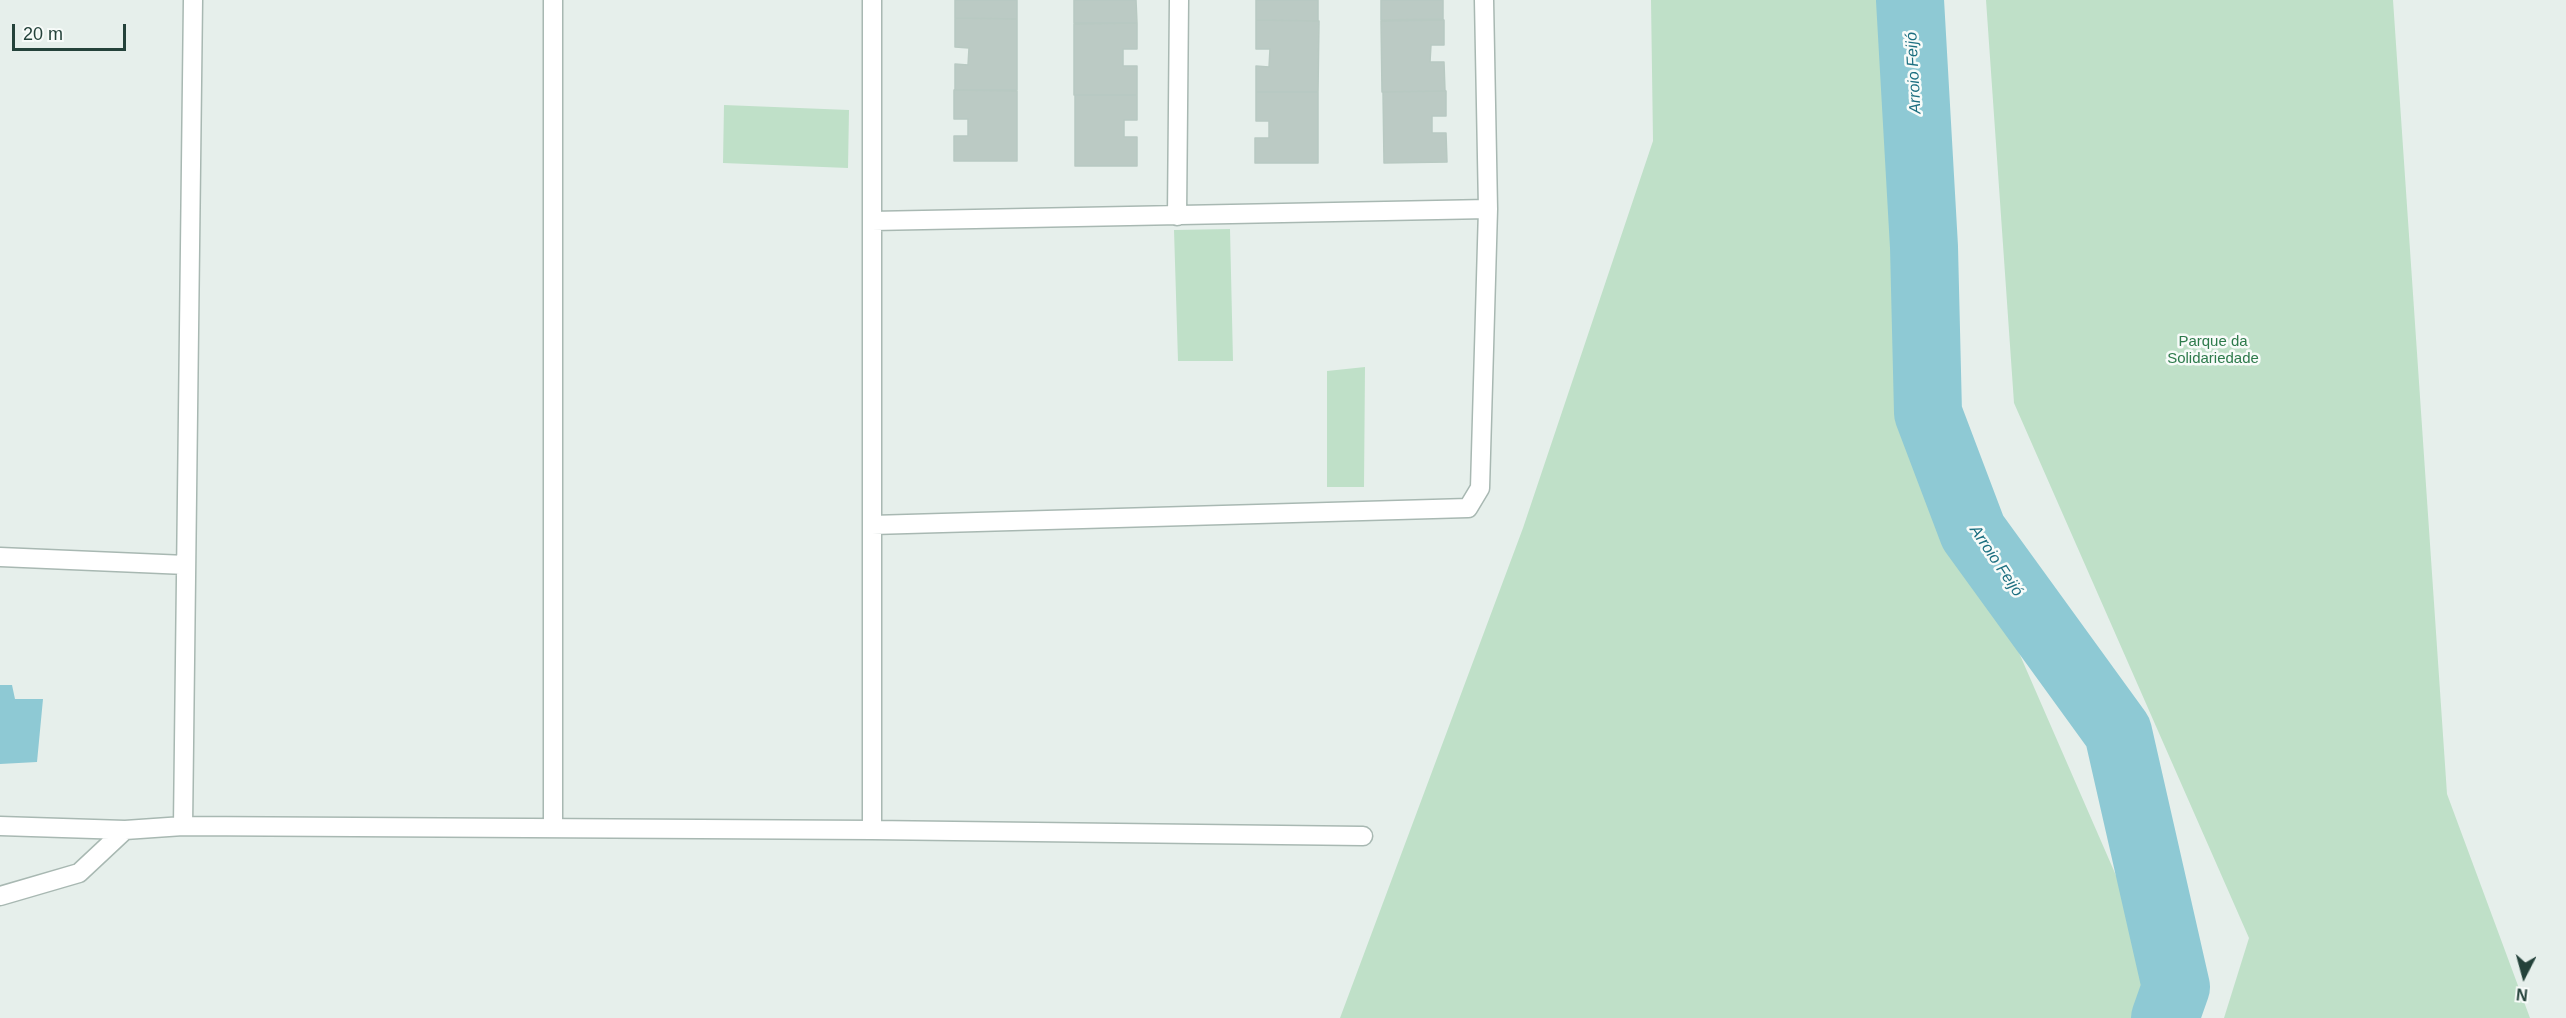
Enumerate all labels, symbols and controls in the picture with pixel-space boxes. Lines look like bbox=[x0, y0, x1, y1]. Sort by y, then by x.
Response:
scale bar bbox=[15, 12, 129, 50]
text: 20 m bbox=[23, 24, 63, 44]
water label: Arroio Feijó bbox=[1902, 32, 1926, 114]
park label: Parque da Solidariedade bbox=[2167, 333, 2259, 368]
water label: Arroio Feijó bbox=[1965, 522, 2027, 600]
north arrow bbox=[2494, 946, 2554, 1006]
text: N bbox=[2515, 985, 2529, 1003]

